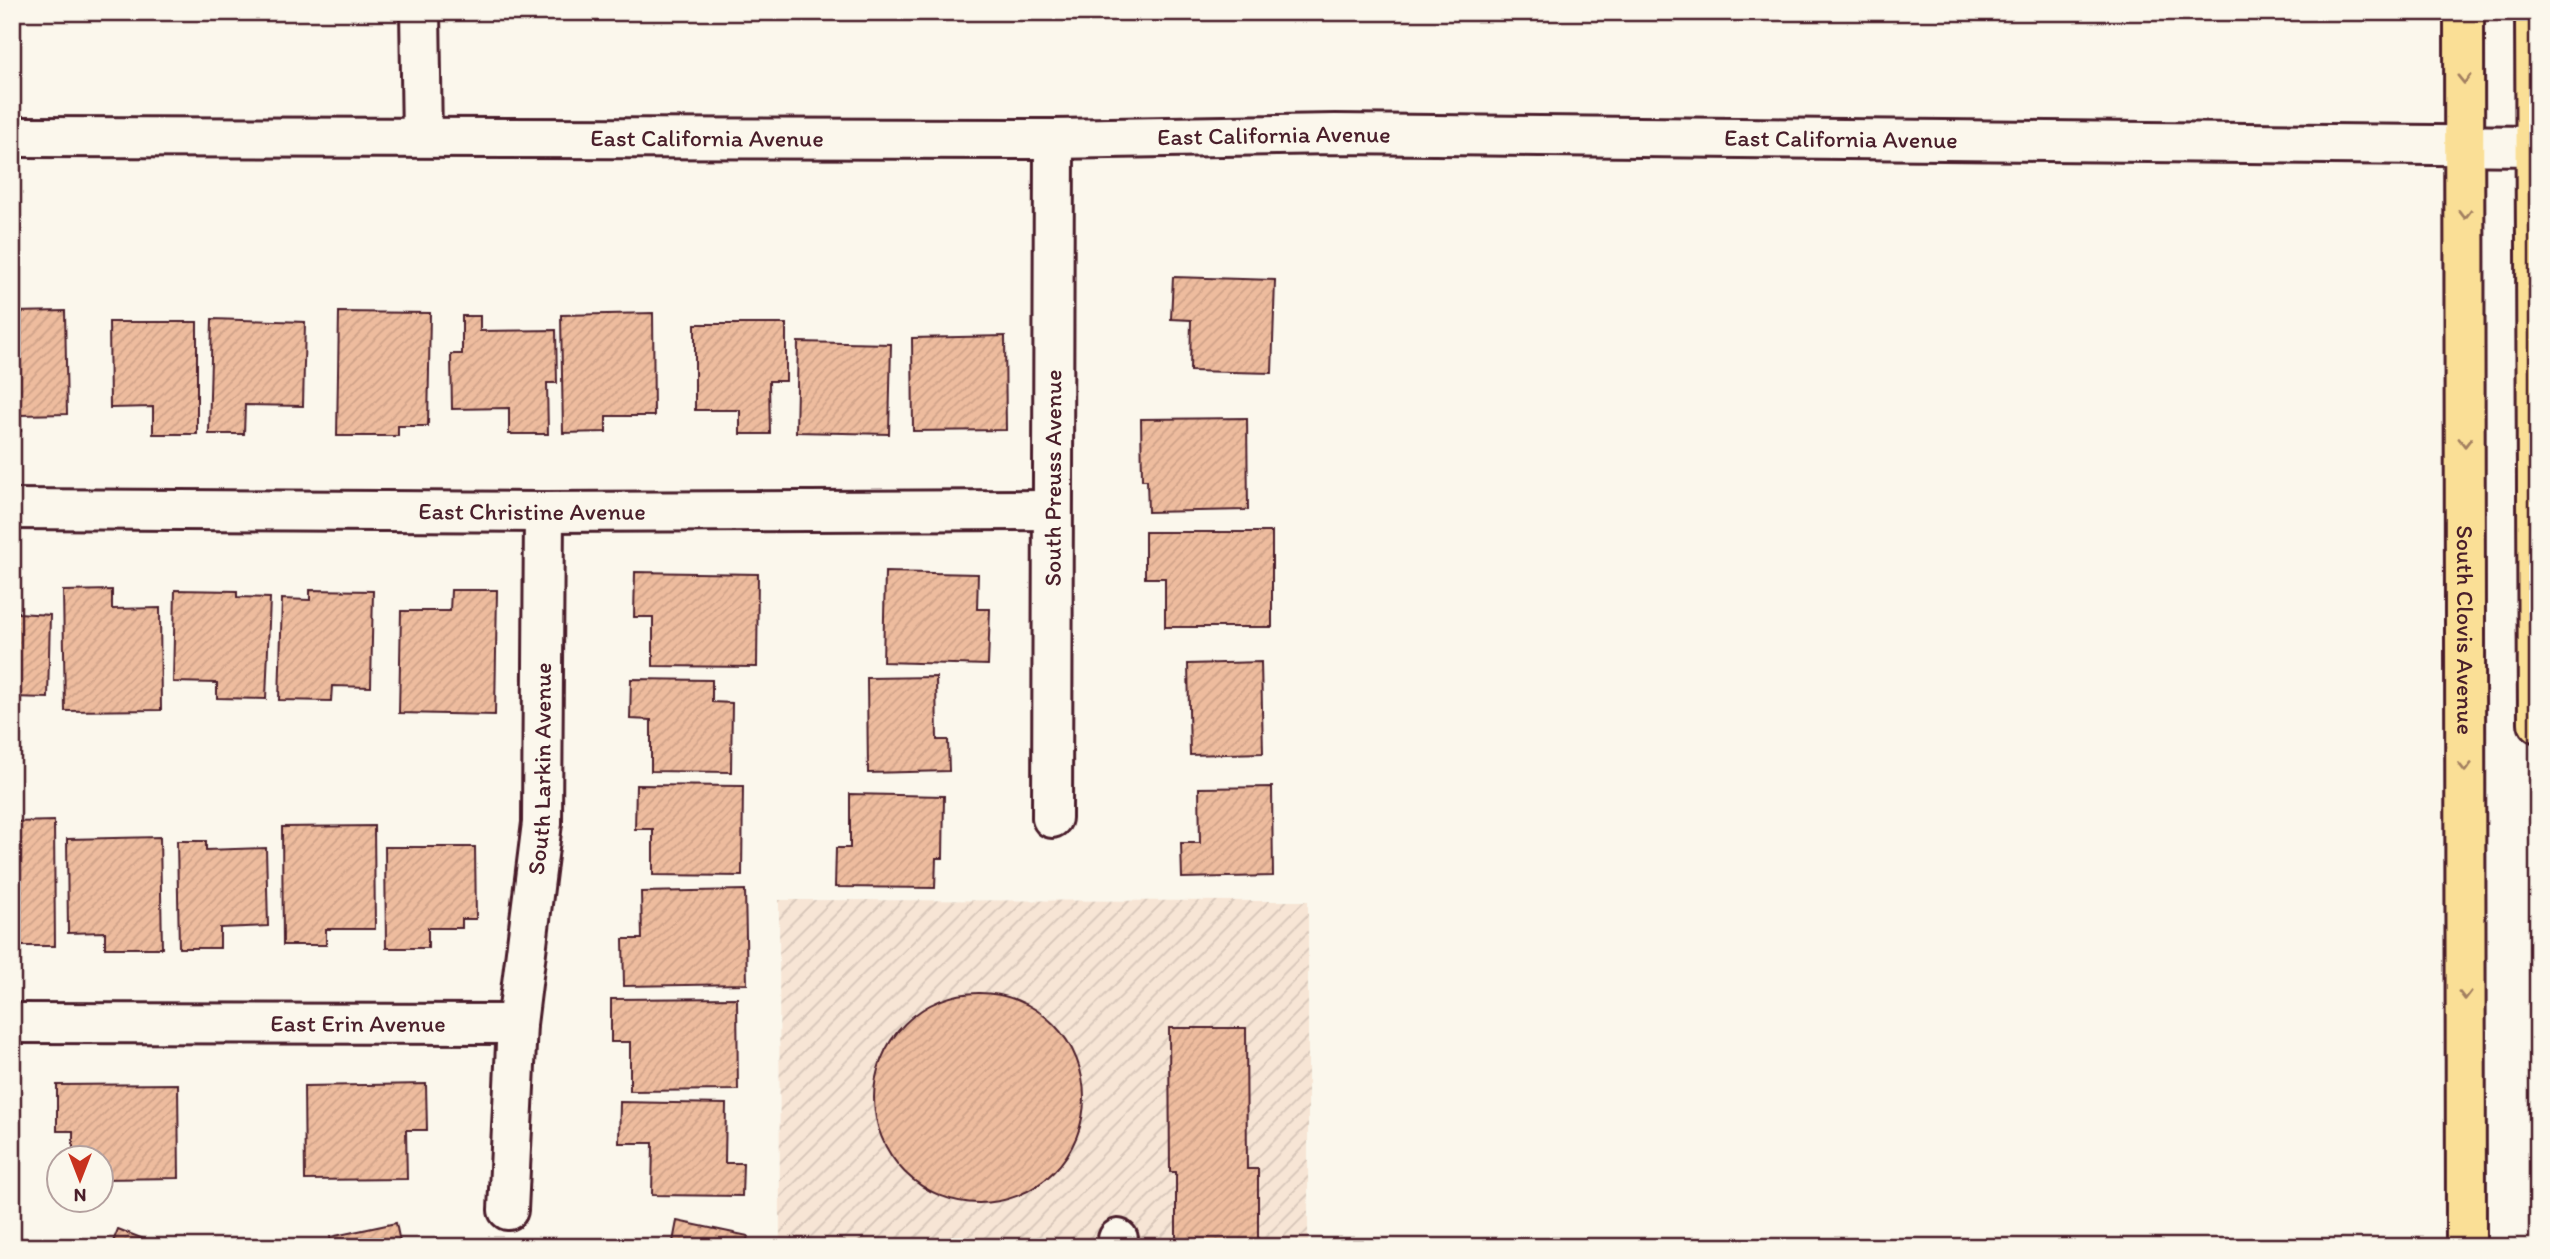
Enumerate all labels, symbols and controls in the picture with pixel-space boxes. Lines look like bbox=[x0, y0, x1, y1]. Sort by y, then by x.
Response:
one-way arrow bbox=[2456, 74, 2472, 85]
street label: East California Avenue bbox=[1157, 119, 1391, 151]
street label: East California Avenue bbox=[590, 123, 824, 153]
street label: East California Avenue bbox=[1724, 123, 1958, 154]
one-way arrow bbox=[2457, 209, 2473, 220]
street label: South Preuss Avenue bbox=[1038, 370, 1067, 586]
one-way arrow bbox=[2457, 437, 2473, 447]
street label: East Christine Avenue bbox=[418, 496, 646, 526]
street label: South Clovis Avenue bbox=[2451, 525, 2480, 735]
street label: South Larkin Avenue bbox=[521, 662, 557, 876]
one-way arrow bbox=[2457, 762, 2473, 773]
one-way arrow bbox=[2457, 990, 2473, 1000]
street label: East Erin Avenue bbox=[270, 1009, 446, 1038]
north arrow bbox=[46, 1144, 116, 1214]
text: N bbox=[74, 1184, 86, 1207]

